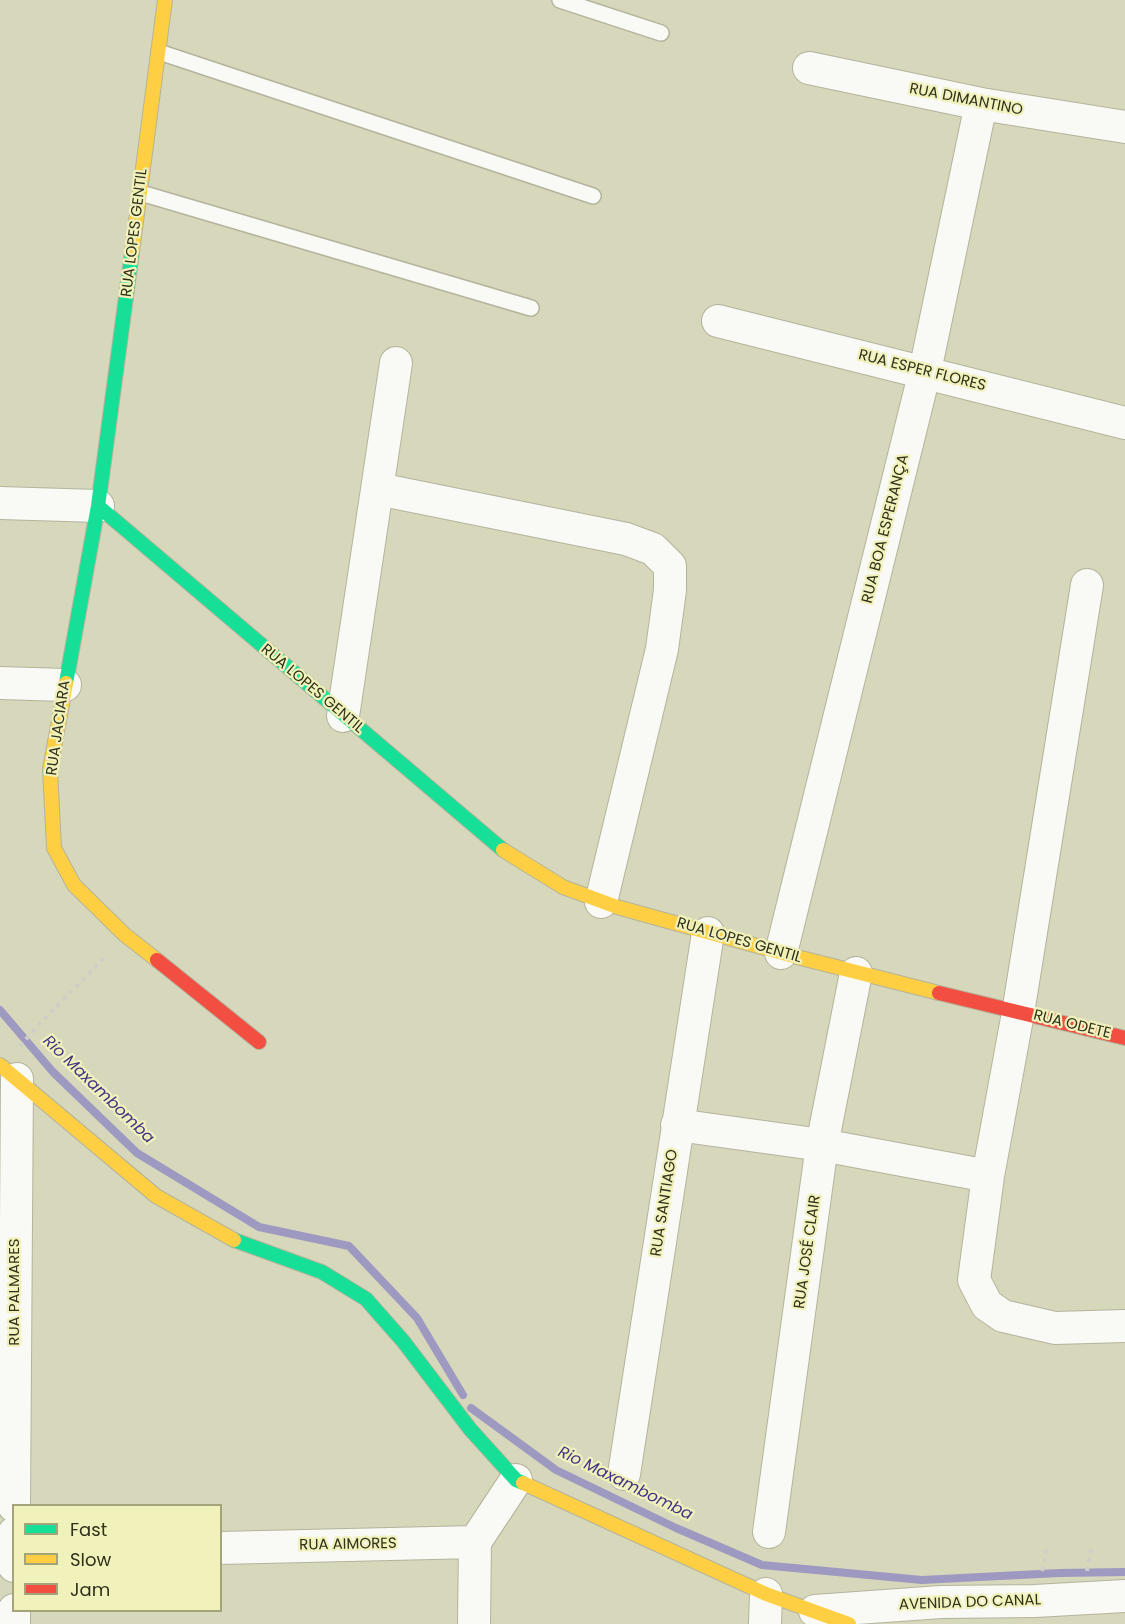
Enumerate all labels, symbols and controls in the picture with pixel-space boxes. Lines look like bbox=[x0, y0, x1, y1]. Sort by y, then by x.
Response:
street label: RUA DIMANTINO bbox=[908, 80, 1024, 120]
street label: RUA LOPES GENTIL bbox=[118, 168, 152, 298]
street label: RUA ESPER FLORES bbox=[856, 346, 988, 396]
street label: RUA BOA ESPERANÇA bbox=[859, 453, 913, 605]
street label: RUA LOPES GENTIL bbox=[257, 641, 367, 737]
street label: RUA JACIARA bbox=[43, 679, 75, 777]
street label: RUA LOPES GENTIL bbox=[675, 915, 803, 967]
street label: RUA ODETE bbox=[1031, 1007, 1113, 1043]
water label: Rio Maxambomba bbox=[38, 1032, 158, 1148]
street label: RUA SANTIAGO bbox=[648, 1148, 682, 1258]
street label: RUA JOSÉ CLAIR bbox=[791, 1194, 825, 1310]
street label: RUA PALMARES bbox=[6, 1238, 24, 1346]
water label: Rio Maxambomba bbox=[555, 1443, 695, 1525]
legend bbox=[12, 1504, 222, 1612]
text: Fast bbox=[70, 1517, 107, 1542]
street label: RUA AIMORES bbox=[299, 1535, 397, 1555]
text: Slow bbox=[70, 1547, 111, 1572]
text: Jam bbox=[70, 1577, 110, 1602]
street label: AVENIDA DO CANAL bbox=[899, 1592, 1041, 1614]

